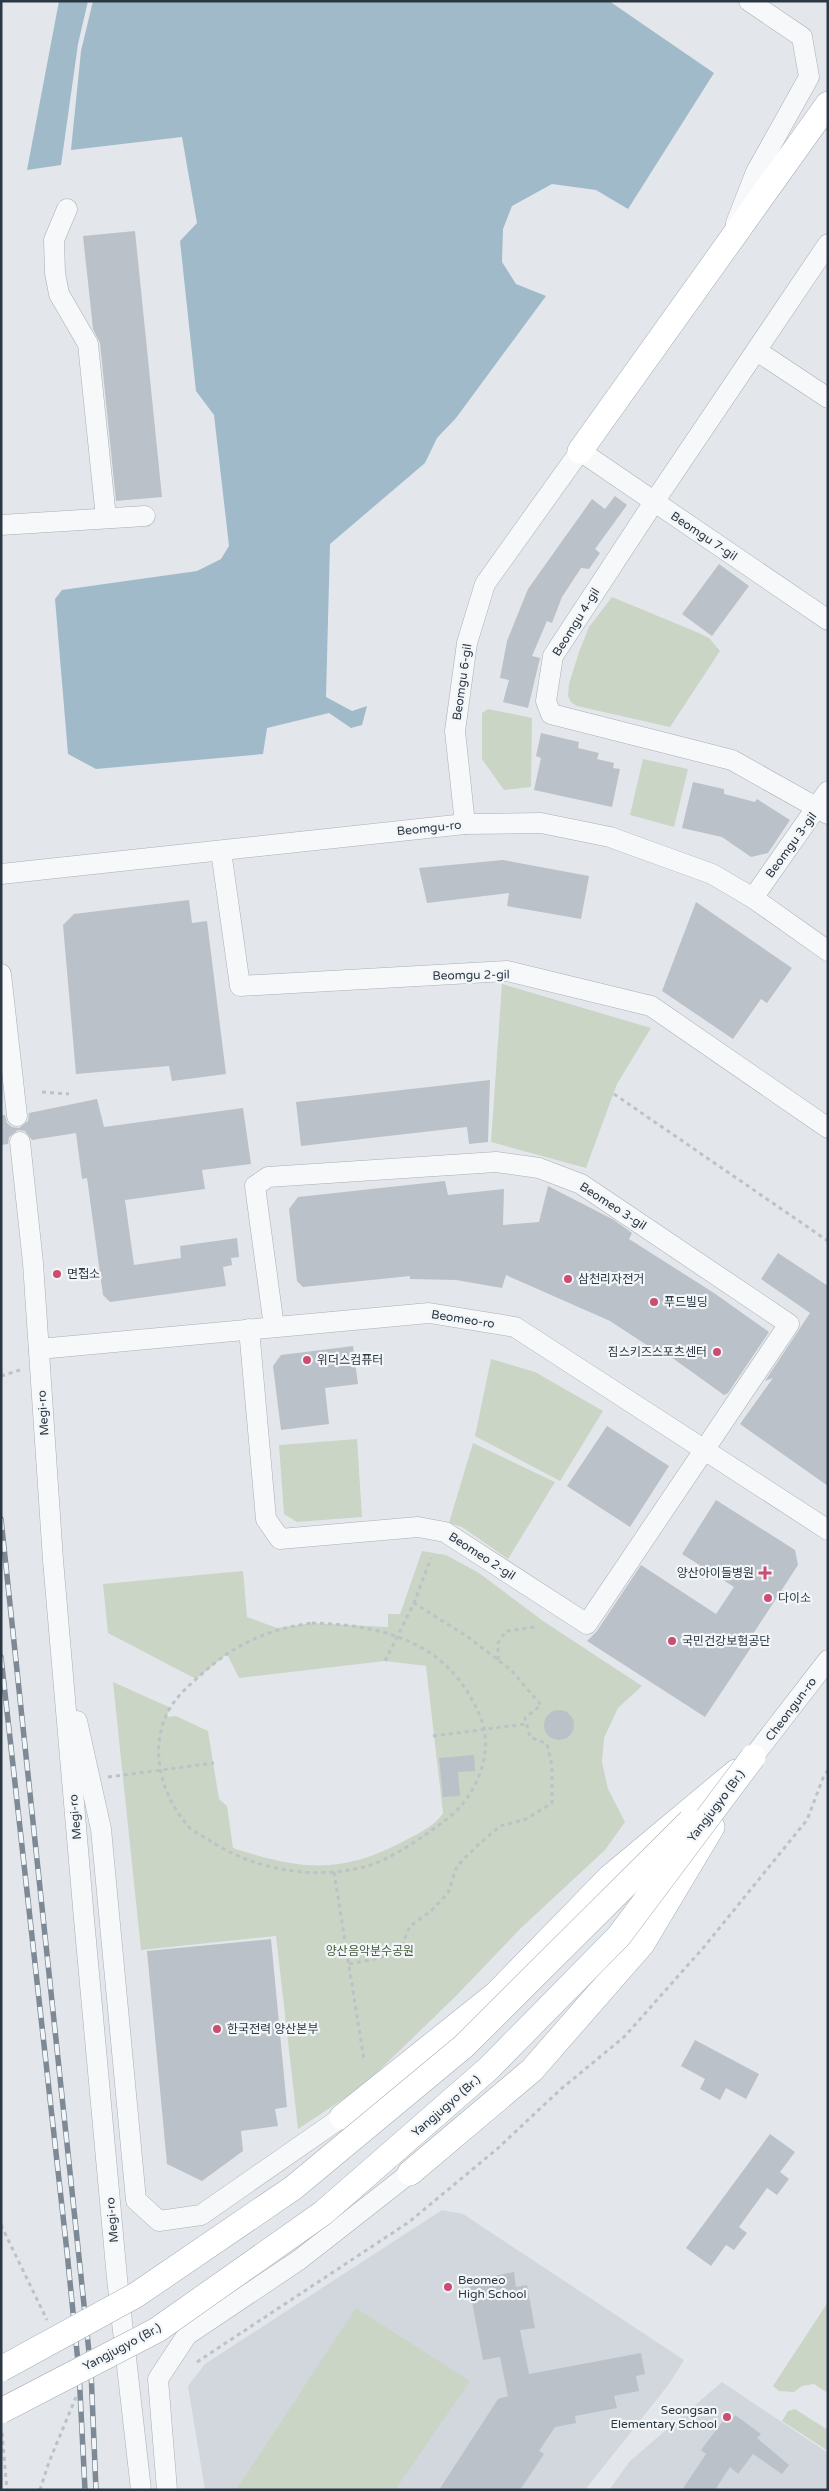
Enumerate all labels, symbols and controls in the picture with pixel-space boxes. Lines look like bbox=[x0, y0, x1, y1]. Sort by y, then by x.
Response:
street label: Beomgu 7-gil bbox=[668, 509, 740, 563]
street label: Beomgu 4-gil bbox=[550, 585, 602, 659]
street label: Beomgu 6-gil bbox=[450, 643, 474, 721]
street label: Beomgu 3-gil bbox=[763, 810, 819, 880]
street label: Beomgu-ro bbox=[396, 818, 462, 838]
street label: Beomgu 2-gil bbox=[432, 967, 510, 983]
street label: Beomeo 3-gil bbox=[577, 1179, 649, 1233]
place label: 면접소 bbox=[67, 1267, 100, 1281]
marker: 면접소 bbox=[51, 1268, 63, 1280]
place label: 삼천리자전거 bbox=[578, 1272, 644, 1286]
marker: 삼천리자전거 bbox=[562, 1273, 574, 1285]
place label: 푸드빌딩 bbox=[664, 1295, 708, 1309]
marker: 푸드빌딩 bbox=[648, 1296, 660, 1308]
street label: Beomeo-ro bbox=[430, 1307, 496, 1331]
place label: 짐스키즈스포츠센터 bbox=[608, 1345, 707, 1359]
marker: 짐스키즈스포츠센터 bbox=[711, 1346, 723, 1358]
place label: 위더스컴퓨터 bbox=[317, 1353, 383, 1367]
marker: 위더스컴퓨터 bbox=[301, 1354, 313, 1366]
street label: Megi-ro bbox=[34, 1390, 52, 1436]
street label: Beomeo 2-gil bbox=[446, 1529, 518, 1583]
place label: 양산아이들병원 bbox=[677, 1566, 754, 1580]
marker: 양산아이들병원 bbox=[758, 1566, 772, 1580]
place label: 다이소 bbox=[778, 1591, 811, 1605]
marker: 다이소 bbox=[762, 1592, 774, 1604]
place label: 국민건강보험공단 bbox=[682, 1634, 770, 1648]
marker: 국민건강보험공단 bbox=[666, 1635, 678, 1647]
street label: Cheongun-ro bbox=[763, 1675, 819, 1743]
street label: Yangjugyo (Br.) bbox=[684, 1767, 748, 1845]
street label: Megi-ro bbox=[66, 1794, 84, 1840]
park label: 양산음악분수공원 bbox=[326, 1944, 414, 1958]
place label: 한국전력 양산본부 bbox=[227, 2022, 318, 2036]
marker: 한국전력 양산본부 bbox=[211, 2023, 223, 2035]
street label: Yangjugyo (Br.) bbox=[409, 2072, 483, 2140]
street label: Megi-ro bbox=[103, 2197, 121, 2243]
place label: Beomeo High School bbox=[458, 2273, 527, 2301]
marker: Beomeo High School bbox=[442, 2281, 454, 2293]
street label: Yangjugyo (Br.) bbox=[81, 2320, 164, 2373]
place label: Seongsan Elementary School bbox=[610, 2403, 717, 2431]
marker: Seongsan Elementary School bbox=[721, 2411, 733, 2423]

